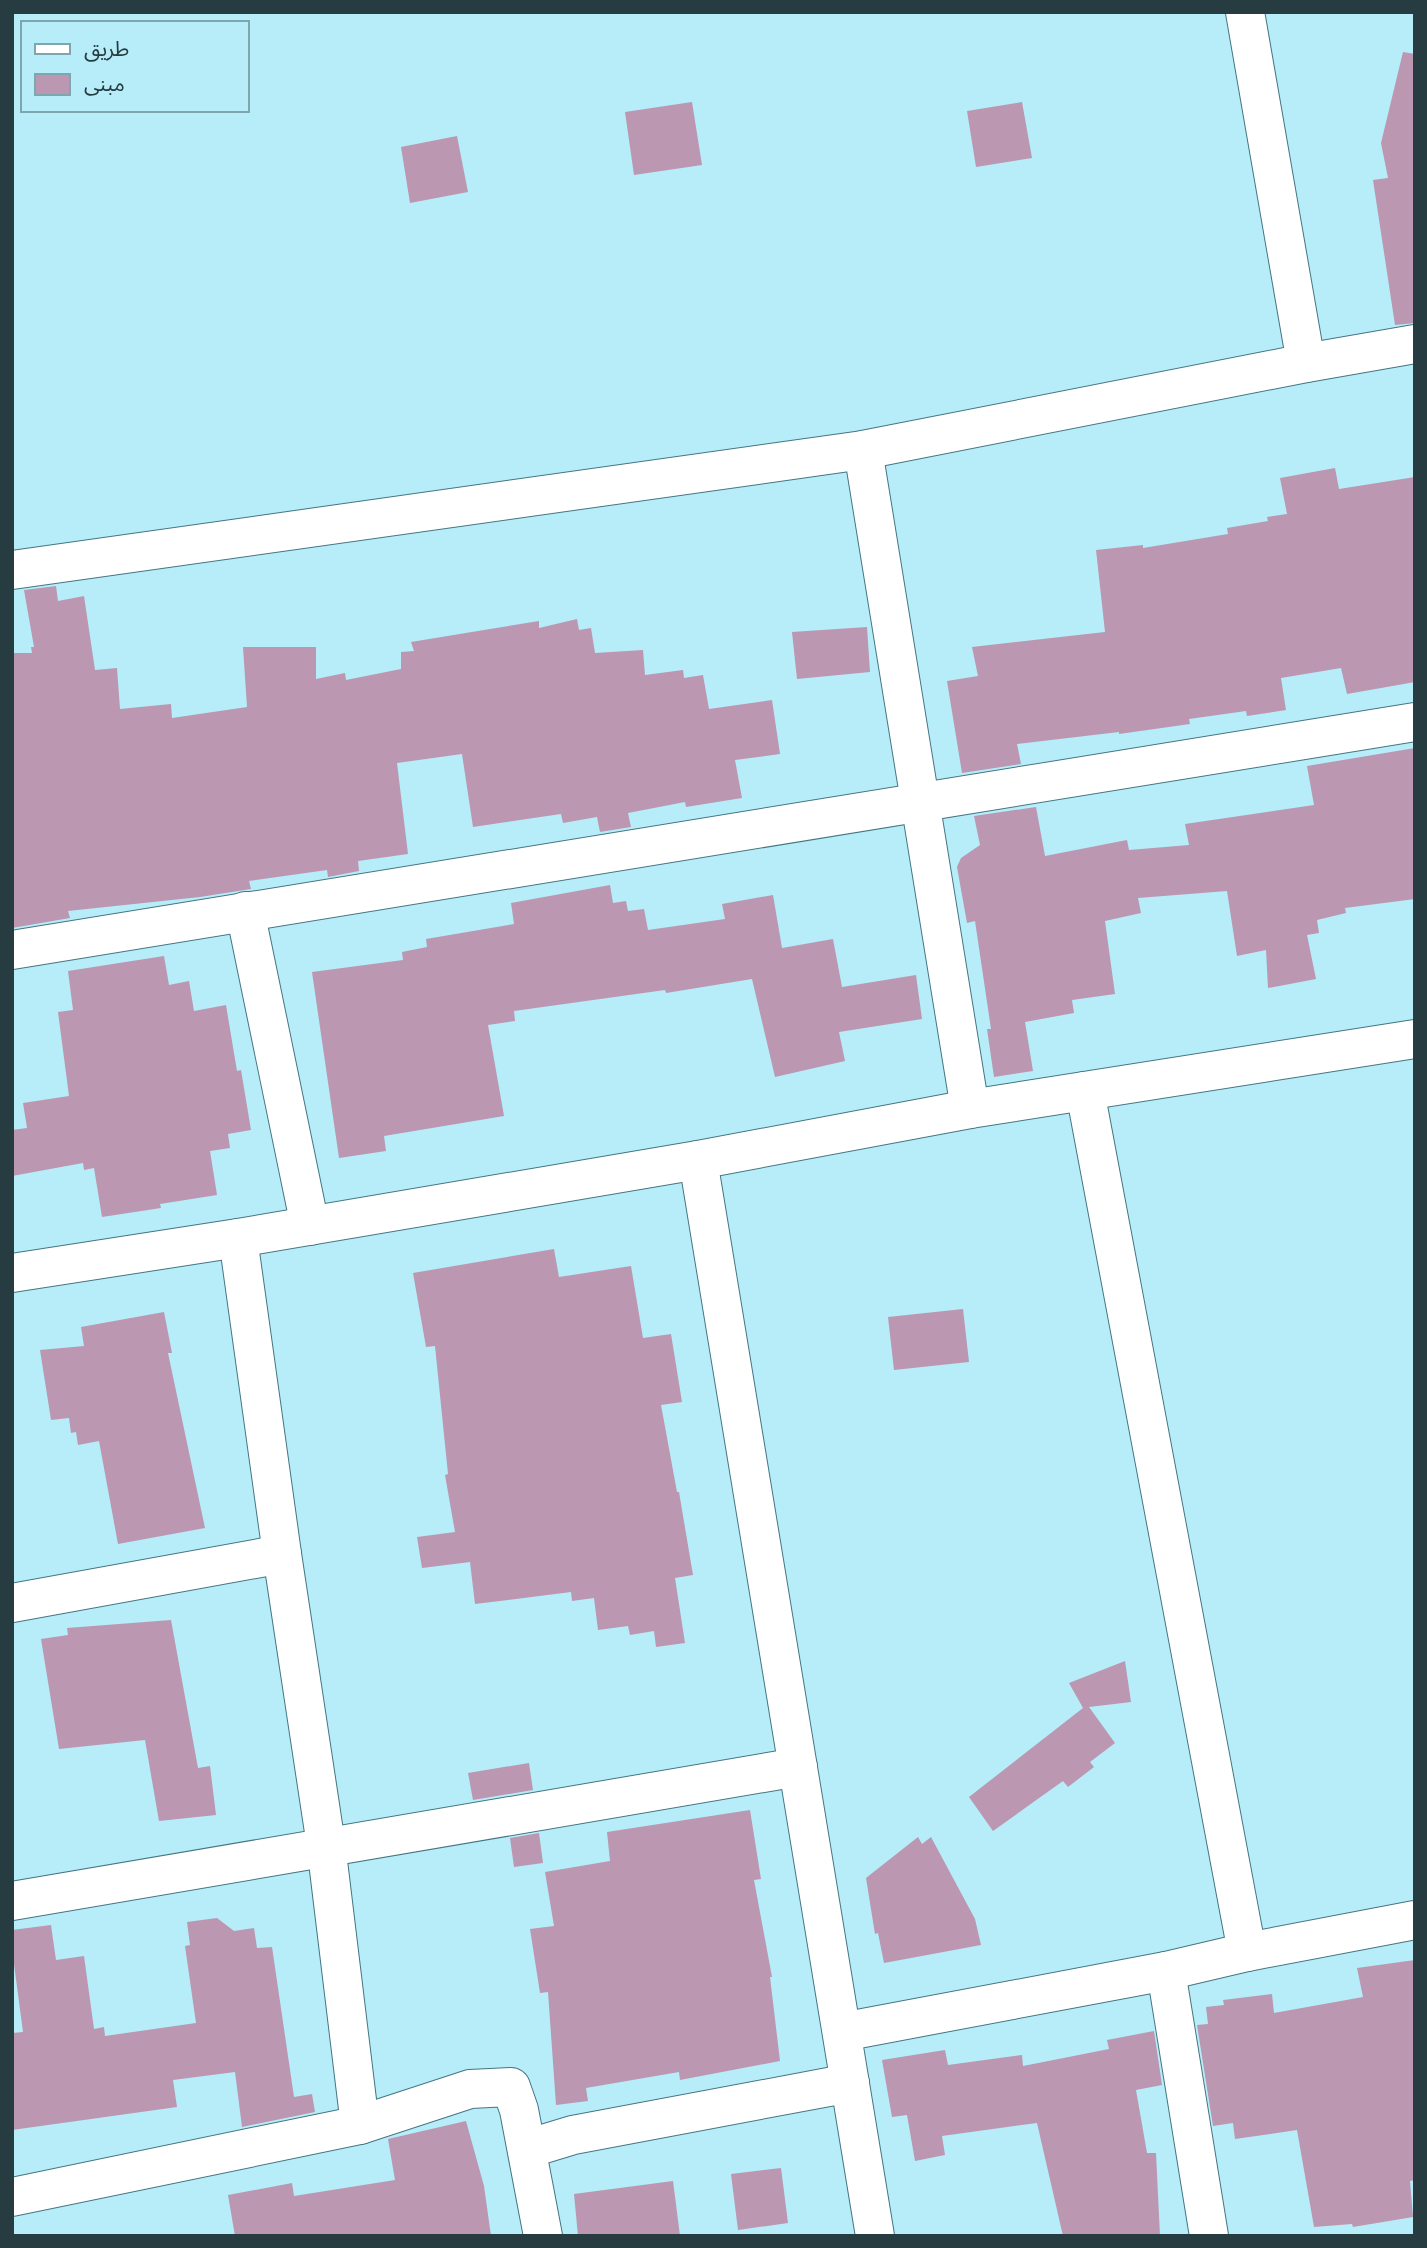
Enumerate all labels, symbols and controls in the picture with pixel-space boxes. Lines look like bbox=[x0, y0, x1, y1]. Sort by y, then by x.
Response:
legend bbox=[21, 21, 248, 112]
text: طريق bbox=[84, 33, 129, 62]
text: مبنى bbox=[84, 68, 125, 96]

